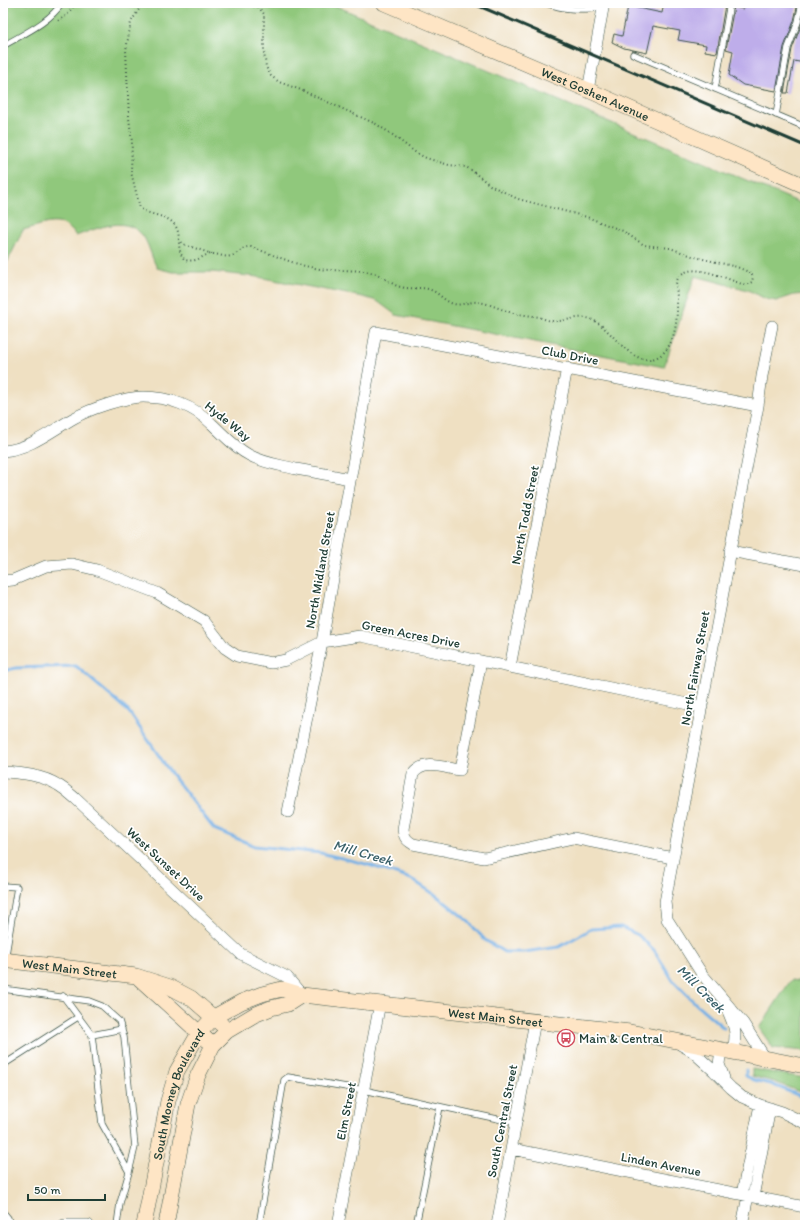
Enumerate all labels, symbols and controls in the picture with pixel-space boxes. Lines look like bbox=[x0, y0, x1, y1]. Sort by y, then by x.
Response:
street label: West Goshen Avenue bbox=[539, 63, 652, 124]
street label: Club Drive bbox=[540, 342, 600, 368]
street label: Hyde Way bbox=[202, 398, 254, 444]
street label: North Todd Street bbox=[508, 464, 542, 566]
street label: North Midland Street bbox=[302, 510, 338, 630]
street label: North Fairway Street bbox=[678, 609, 712, 726]
street label: Green Acres Drive bbox=[360, 617, 462, 651]
street label: West Sunset Drive bbox=[124, 824, 208, 904]
water label: Mill Creek bbox=[331, 836, 395, 870]
street label: West Main Street bbox=[21, 955, 118, 981]
water label: Mill Creek bbox=[673, 961, 729, 1017]
street label: West Main Street bbox=[447, 1004, 544, 1030]
street label: South Mooney Boulevard bbox=[149, 1025, 207, 1161]
bus stop icon: Main & Central bbox=[556, 1028, 576, 1048]
place label: Main & Central bbox=[579, 1031, 663, 1046]
street label: South Central Street bbox=[484, 1063, 520, 1179]
street label: Elm Street bbox=[333, 1081, 359, 1141]
street label: Linden Avenue bbox=[620, 1149, 702, 1179]
scale bar bbox=[28, 1176, 105, 1202]
text: 50 m bbox=[34, 1183, 60, 1197]

